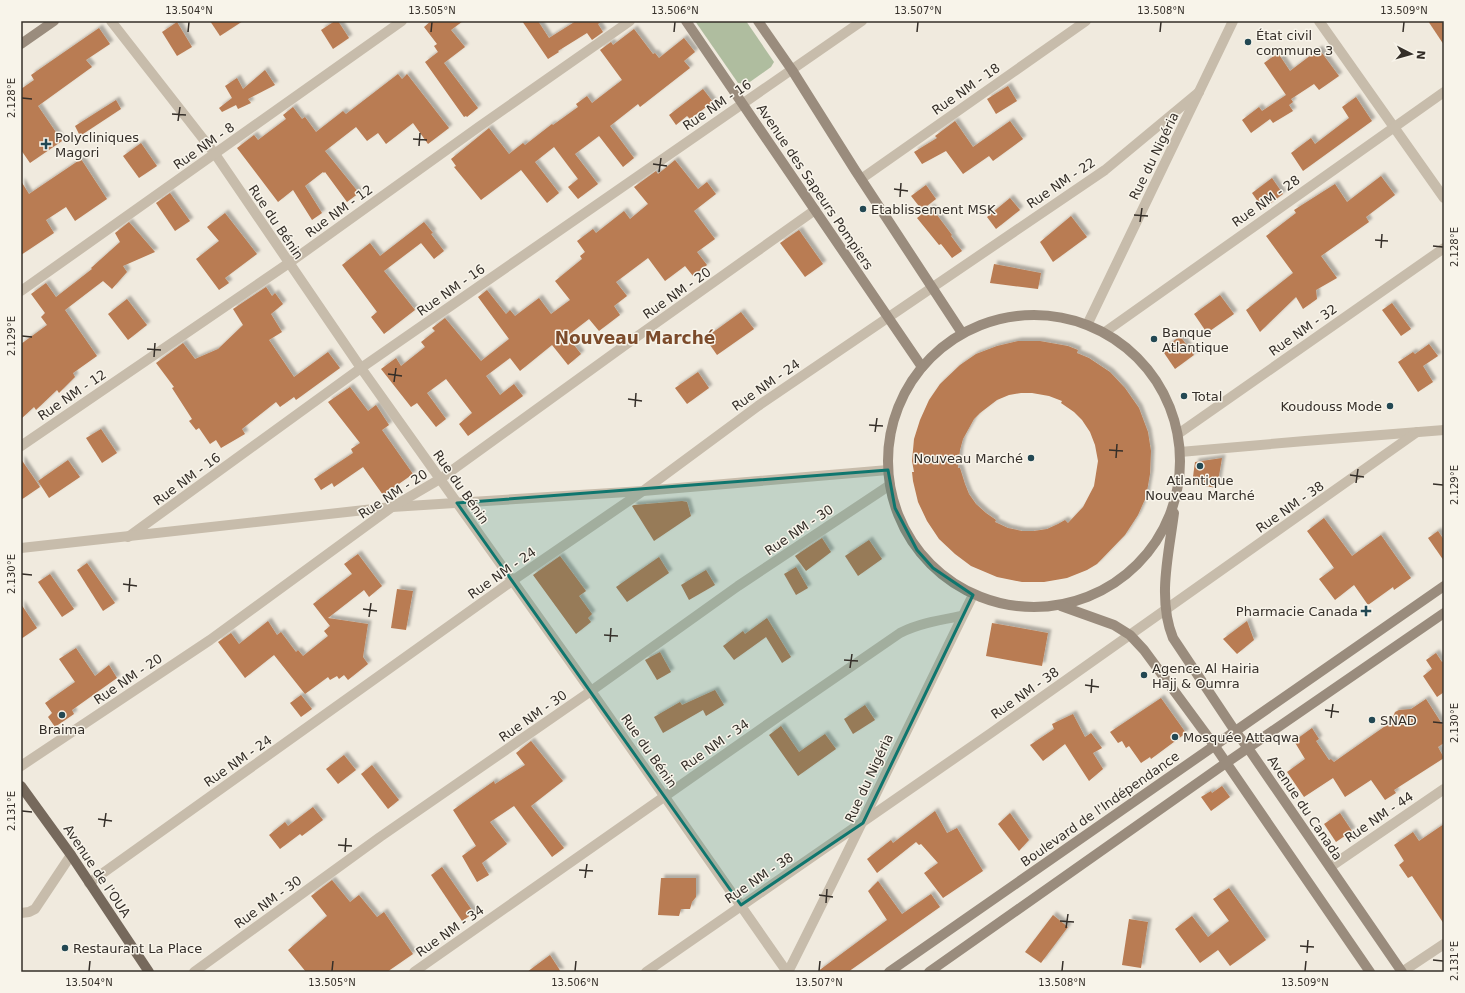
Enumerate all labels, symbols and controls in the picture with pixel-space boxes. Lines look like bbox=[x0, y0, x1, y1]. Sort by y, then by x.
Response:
text: 13.504°N bbox=[165, 5, 213, 16]
text: 13.505°N bbox=[408, 5, 456, 16]
text: 13.506°N bbox=[651, 5, 699, 16]
text: 13.507°N bbox=[894, 5, 942, 16]
text: 13.508°N bbox=[1137, 5, 1185, 16]
text: 13.509°N bbox=[1380, 5, 1428, 16]
place label: État civil commune 3 bbox=[1256, 28, 1333, 58]
north arrow bbox=[1391, 34, 1431, 74]
marker: État civil commune 3 bbox=[1243, 37, 1253, 47]
text: N bbox=[1414, 50, 1427, 60]
street label: Rue NM - 18 bbox=[929, 60, 1003, 118]
street label: Rue NM - 16 bbox=[680, 77, 754, 133]
text: 2.128°E bbox=[6, 78, 17, 118]
street label: Avenue des Sapeurs Pompiers bbox=[754, 101, 876, 273]
street label: Rue du Nigéria bbox=[1126, 110, 1182, 202]
street label: Rue NM - 8 bbox=[171, 119, 237, 173]
place label: Polycliniques Magori bbox=[55, 130, 139, 160]
marker: Polycliniques Magori bbox=[40, 138, 52, 150]
street label: Rue NM - 22 bbox=[1024, 155, 1098, 211]
street label: Rue NM - 28 bbox=[1229, 172, 1303, 230]
street label: Rue du Bénin bbox=[246, 182, 306, 262]
street label: Rue NM - 12 bbox=[303, 182, 375, 240]
place label: Etablissement MSK bbox=[871, 202, 996, 217]
marker: Etablissement MSK bbox=[858, 204, 868, 214]
text: 2.128°E bbox=[1449, 227, 1460, 267]
street label: Rue NM - 16 bbox=[414, 261, 488, 319]
street label: Rue NM - 20 bbox=[640, 264, 714, 322]
street label: Rue NM - 32 bbox=[1266, 301, 1340, 359]
text: 2.129°E bbox=[6, 316, 17, 356]
place label: Banque Atlantique bbox=[1162, 325, 1229, 355]
district label: Nouveau Marché bbox=[555, 328, 715, 348]
marker: Banque Atlantique bbox=[1149, 334, 1159, 344]
street label: Rue NM - 24 bbox=[729, 356, 803, 414]
street label: Rue NM - 12 bbox=[35, 367, 109, 423]
place label: Total bbox=[1191, 389, 1222, 404]
marker: Total bbox=[1179, 391, 1189, 401]
place label: Koudouss Mode bbox=[1280, 399, 1382, 414]
marker: Koudouss Mode bbox=[1385, 401, 1395, 411]
street label: Rue du Bénin bbox=[430, 447, 492, 527]
street label: Rue NM - 16 bbox=[151, 450, 223, 508]
place label: Nouveau Marché bbox=[913, 451, 1023, 466]
marker: Nouveau Marché bbox=[1026, 453, 1036, 463]
marker: Atlantique Nouveau Marché bbox=[1195, 461, 1205, 471]
text: 2.129°E bbox=[1449, 465, 1460, 505]
street label: Rue NM - 20 bbox=[356, 466, 430, 522]
place label: Atlantique Nouveau Marché bbox=[1145, 473, 1255, 503]
street label: Rue NM - 38 bbox=[1253, 478, 1327, 536]
street label: Rue NM - 30 bbox=[762, 502, 836, 558]
street label: Rue NM - 24 bbox=[465, 544, 539, 602]
text: 2.130°E bbox=[6, 554, 17, 594]
place label: Pharmacie Canada bbox=[1236, 604, 1358, 619]
marker: Pharmacie Canada bbox=[1361, 606, 1371, 616]
street label: Rue NM - 20 bbox=[91, 651, 165, 707]
place label: Agence Al Hairia Hajj & Oumra bbox=[1152, 661, 1260, 691]
street label: Rue NM - 38 bbox=[988, 664, 1062, 722]
marker: Agence Al Hairia Hajj & Oumra bbox=[1139, 670, 1149, 680]
street label: Rue NM - 30 bbox=[496, 687, 570, 745]
text: 2.130°E bbox=[1449, 703, 1460, 743]
marker: Braima bbox=[57, 710, 67, 720]
street label: Rue du Bénin bbox=[618, 711, 680, 791]
place label: SNAD bbox=[1380, 713, 1417, 728]
marker: SNAD bbox=[1367, 715, 1377, 725]
street label: Rue NM - 34 bbox=[678, 716, 752, 774]
place label: Braima bbox=[39, 722, 85, 737]
place label: Mosquée Attaqwa bbox=[1183, 730, 1299, 745]
street label: Rue du Nigéria bbox=[842, 731, 896, 825]
street label: Rue NM - 24 bbox=[201, 732, 275, 790]
marker: Mosquée Attaqwa bbox=[1170, 732, 1180, 742]
street label: Boulevard de l'Indépendance bbox=[1018, 748, 1182, 870]
street label: Avenue du Canada bbox=[1265, 753, 1345, 863]
street label: Rue NM - 44 bbox=[1342, 789, 1416, 845]
text: 2.131°E bbox=[6, 791, 17, 831]
street label: Avenue de l'OUA bbox=[60, 822, 134, 920]
street label: Rue NM - 38 bbox=[722, 850, 796, 906]
street label: Rue NM - 30 bbox=[232, 873, 304, 931]
street label: Rue NM - 34 bbox=[413, 902, 487, 960]
place label: Restaurant La Place bbox=[73, 941, 202, 956]
text: 2.131°E bbox=[1449, 941, 1460, 981]
marker: Restaurant La Place bbox=[60, 943, 70, 953]
text: 13.504°N bbox=[65, 977, 113, 988]
text: 13.505°N bbox=[308, 977, 356, 988]
text: 13.506°N bbox=[551, 977, 599, 988]
text: 13.507°N bbox=[795, 977, 843, 988]
text: 13.508°N bbox=[1038, 977, 1086, 988]
text: 13.509°N bbox=[1281, 977, 1329, 988]

